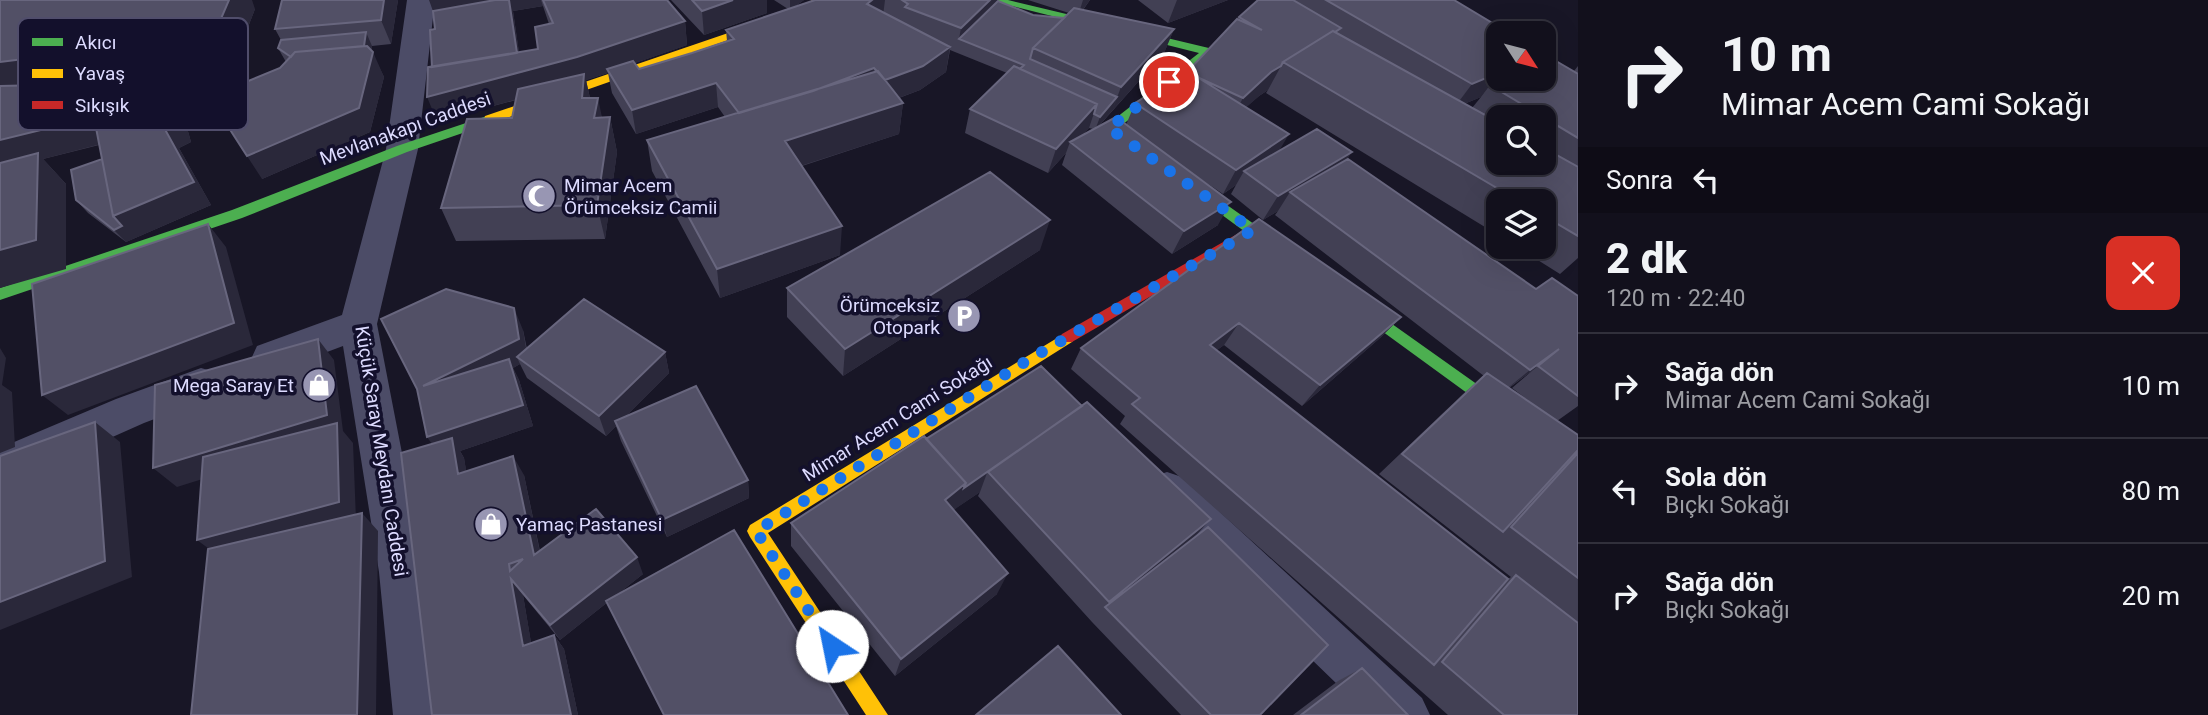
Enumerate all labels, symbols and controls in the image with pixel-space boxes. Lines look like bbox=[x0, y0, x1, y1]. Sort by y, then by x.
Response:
legend bbox=[18, 18, 248, 130]
north arrow bbox=[1486, 21, 1556, 91]
map controls bbox=[1486, 21, 1556, 259]
text: 10 m bbox=[1721, 26, 1832, 83]
icon: right bbox=[1606, 28, 1697, 119]
text: Akıcı bbox=[75, 31, 116, 54]
pin bbox=[1139, 52, 1199, 112]
text: Yavaş bbox=[75, 62, 125, 85]
icon: arrive bbox=[1150, 63, 1188, 101]
text: Mimar Acem Cami Sokağı bbox=[1721, 85, 2090, 123]
street label: Mevlanakapı Caddesi bbox=[317, 87, 494, 170]
text: Sıkışık bbox=[75, 94, 130, 117]
button: search bbox=[1486, 105, 1556, 175]
icon: left bbox=[1687, 161, 1725, 199]
text: Sonra bbox=[1606, 165, 1673, 195]
place label: Mimar Acem Örümceksiz Camii bbox=[564, 174, 717, 219]
mosque icon: Mimar Acem Örümceksiz Camii bbox=[520, 177, 558, 215]
button: layers bbox=[1486, 189, 1556, 259]
text: 2 dk bbox=[1606, 234, 1687, 283]
button: close bbox=[2106, 236, 2180, 310]
text: 120 m · 22:40 bbox=[1606, 285, 1745, 312]
place label: Örümceksiz Otopark bbox=[840, 294, 940, 339]
parking icon: Örümceksiz Otopark bbox=[945, 297, 983, 335]
street label: Küçük Saray Meydanı Caddesi bbox=[350, 324, 413, 578]
street label: Mimar Acem Cami Sokağı bbox=[798, 351, 996, 486]
text: Sağa dön bbox=[1665, 357, 1774, 387]
shop icon: Mega Saray Et bbox=[300, 366, 338, 404]
icon: right bbox=[1606, 367, 1644, 405]
text: 10 m bbox=[2122, 371, 2180, 401]
place label: Mega Saray Et bbox=[173, 374, 294, 397]
text: Mimar Acem Cami Sokağı bbox=[1665, 387, 1930, 414]
text: Sola dön bbox=[1665, 462, 1767, 492]
icon: left bbox=[1606, 472, 1644, 510]
text: 80 m bbox=[2122, 476, 2180, 506]
text: Bıçkı Sokağı bbox=[1665, 492, 1790, 519]
shop icon: Yamaç Pastanesi bbox=[472, 505, 510, 543]
place label: Yamaç Pastanesi bbox=[516, 513, 662, 536]
text: Sağa dön bbox=[1665, 567, 1774, 597]
icon: right bbox=[1606, 577, 1644, 615]
text: 20 m bbox=[2122, 581, 2180, 611]
text: Bıçkı Sokağı bbox=[1665, 597, 1790, 624]
position arrow bbox=[795, 609, 869, 683]

